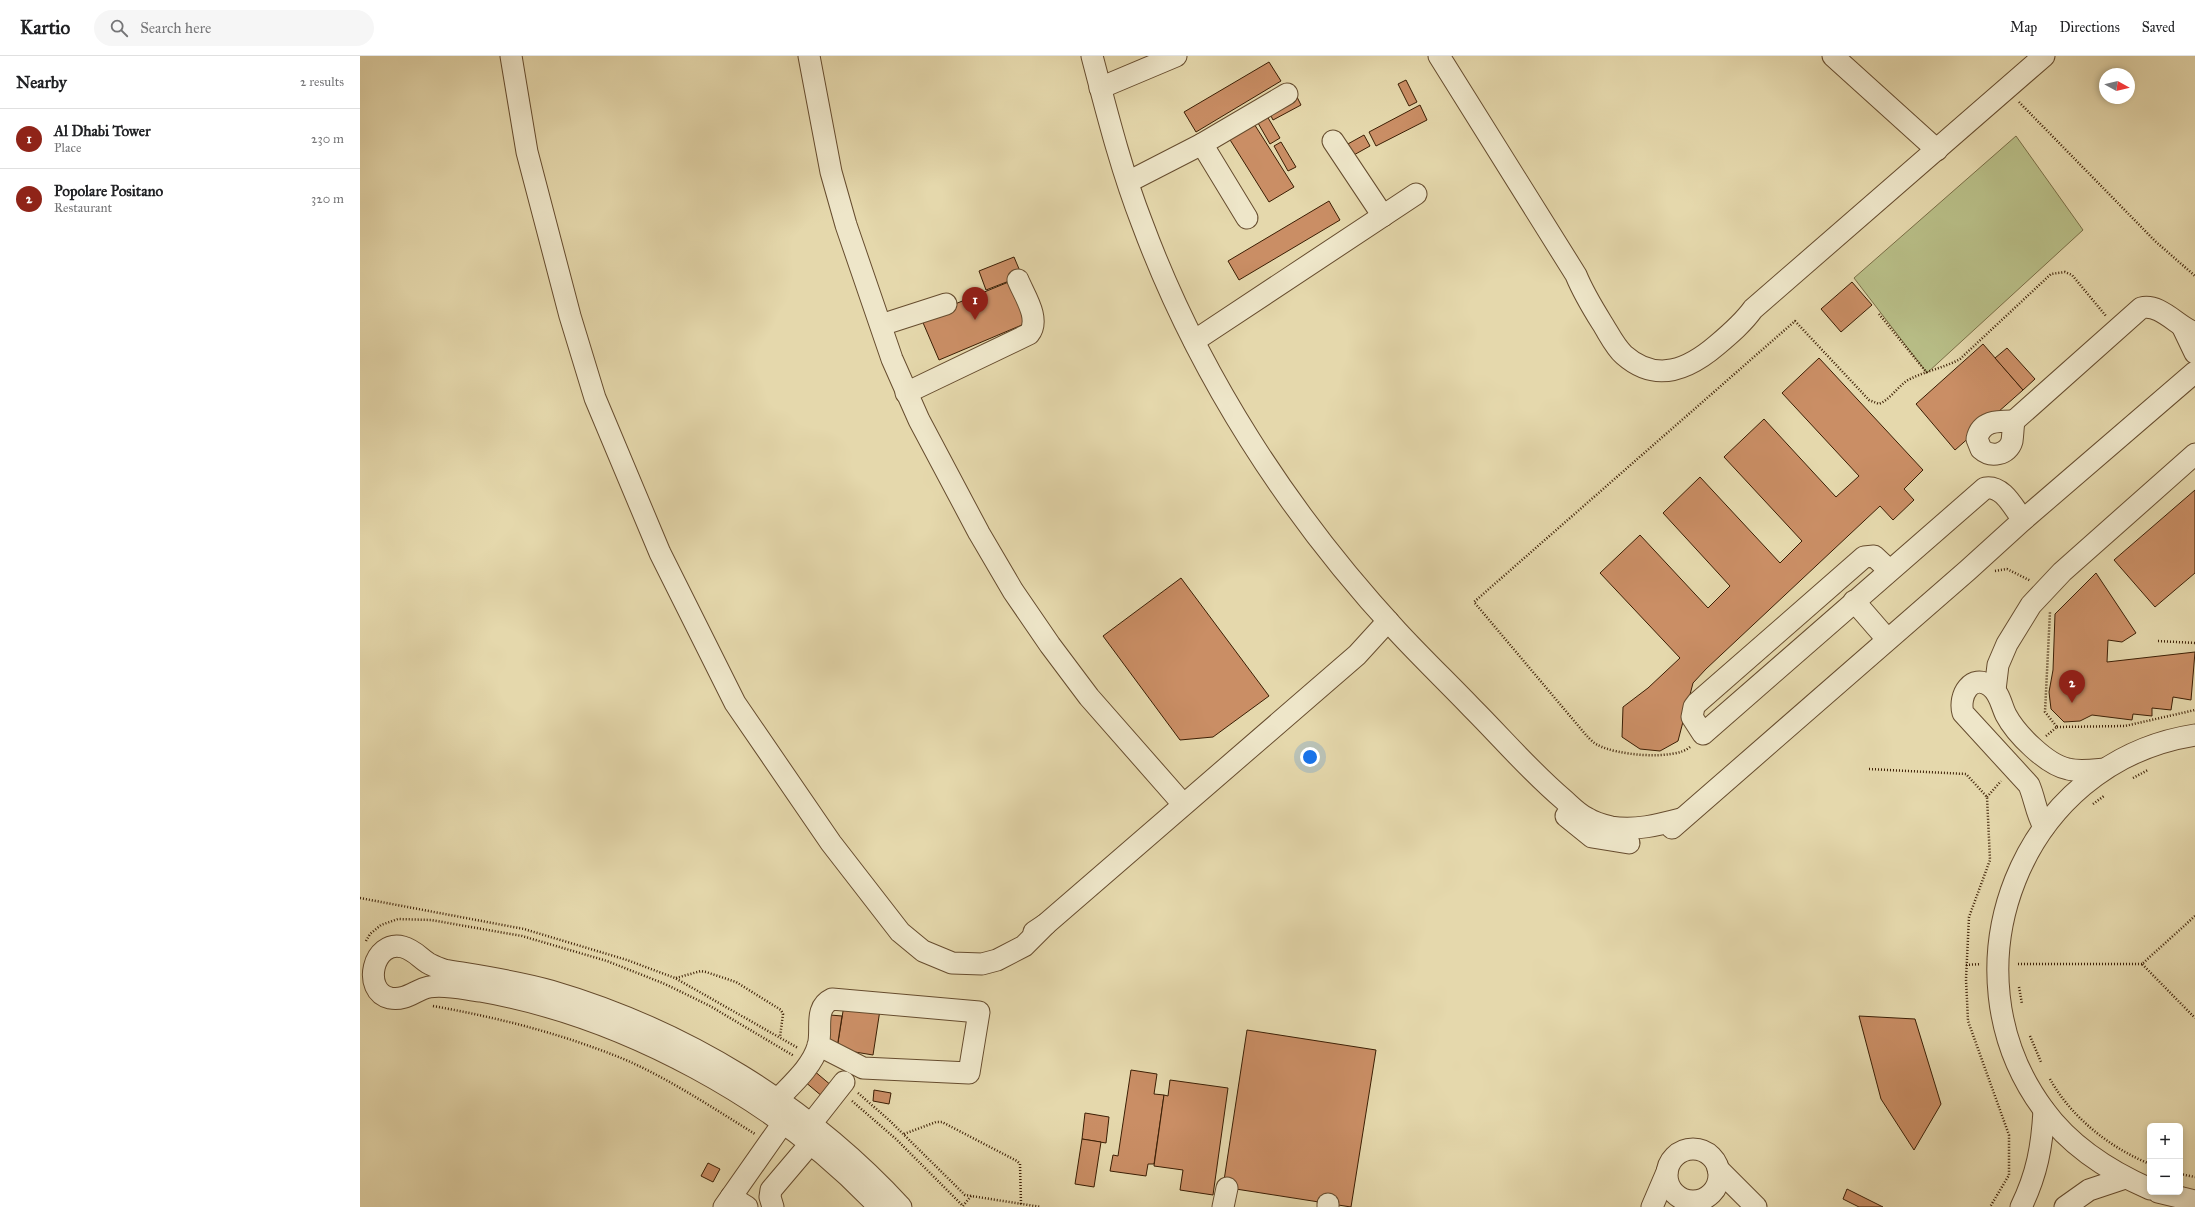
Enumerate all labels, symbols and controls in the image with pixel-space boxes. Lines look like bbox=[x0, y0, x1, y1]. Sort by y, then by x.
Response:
search box bbox=[94, 10, 374, 46]
text: Kartio bbox=[20, 16, 70, 39]
icon: search bbox=[108, 17, 130, 39]
text: Search here bbox=[140, 19, 211, 37]
text: Map bbox=[2010, 19, 2037, 36]
text: Directions bbox=[2059, 19, 2120, 36]
text: Saved bbox=[2142, 19, 2175, 36]
north arrow bbox=[2099, 68, 2135, 104]
text: Nearby bbox=[16, 72, 67, 93]
text: 2 results bbox=[300, 74, 344, 90]
text: Al Dhabi Tower bbox=[54, 122, 151, 140]
text: 1 bbox=[26, 131, 32, 147]
text: 230 m bbox=[311, 131, 344, 147]
text: Place bbox=[54, 140, 81, 156]
text: Popolare Positano bbox=[54, 182, 163, 200]
text: 2 bbox=[26, 191, 32, 207]
text: 320 m bbox=[311, 191, 344, 207]
text: Restaurant bbox=[54, 200, 112, 216]
pin: 1 bbox=[962, 287, 988, 320]
pin: 2 bbox=[2059, 670, 2085, 703]
your location bbox=[1300, 747, 1320, 767]
map controls bbox=[2147, 1123, 2183, 1195]
button: + bbox=[2147, 1123, 2183, 1159]
button: − bbox=[2147, 1159, 2183, 1195]

